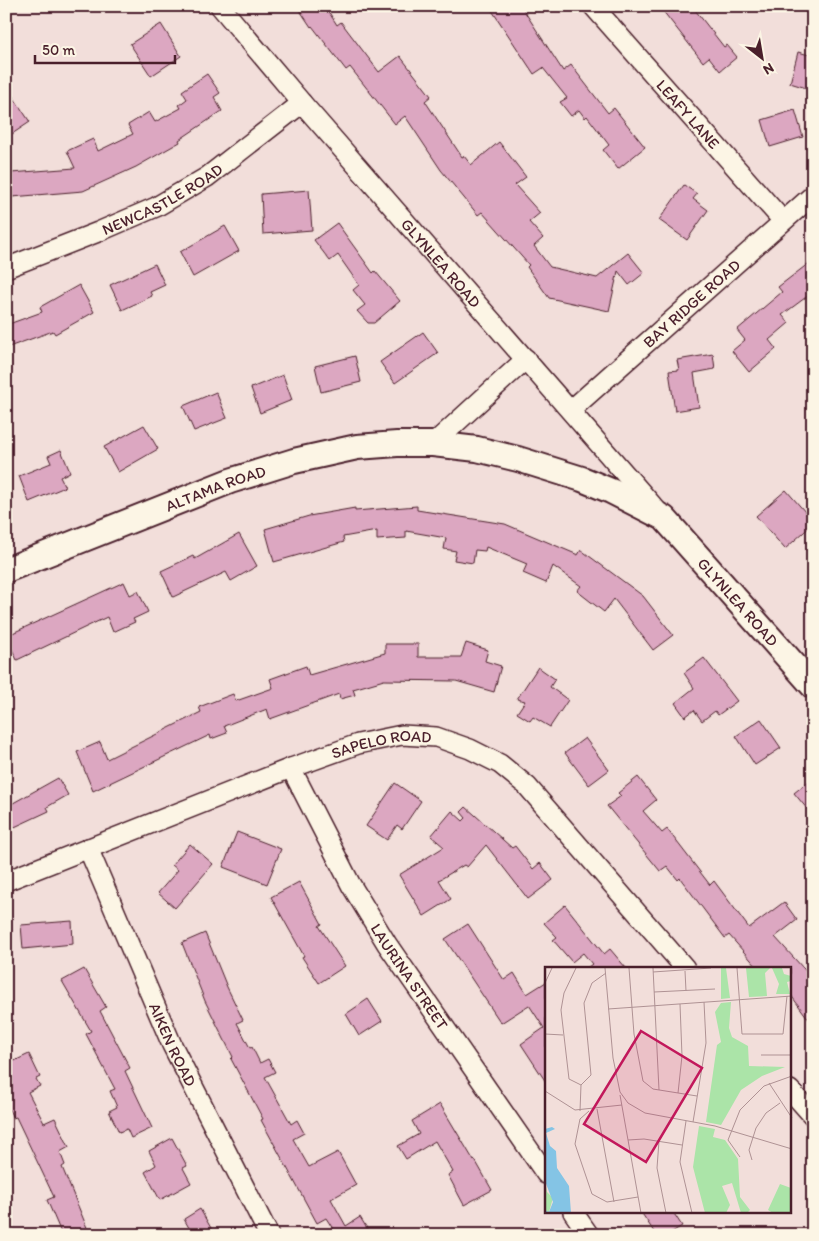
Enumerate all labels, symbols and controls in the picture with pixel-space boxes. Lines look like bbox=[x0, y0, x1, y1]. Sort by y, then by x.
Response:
scale bar bbox=[35, 32, 175, 64]
north arrow bbox=[736, 32, 786, 82]
text: 50 m bbox=[42, 41, 75, 59]
text: N bbox=[760, 59, 777, 78]
street label: LEAFY LANE bbox=[652, 76, 724, 153]
street label: NEWCASTLE ROAD bbox=[99, 159, 227, 239]
street label: GLYNLEA ROAD bbox=[397, 215, 485, 312]
street label: BAY RIDGE ROAD bbox=[639, 255, 745, 352]
street label: ALTAMA ROAD bbox=[163, 461, 268, 516]
street label: GLYNLEA ROAD bbox=[694, 554, 782, 651]
street label: SAPELO ROAD bbox=[329, 726, 432, 763]
street label: LAURINA STREET bbox=[367, 920, 452, 1033]
inset map bbox=[545, 967, 792, 1214]
street label: AIKEN ROAD bbox=[145, 1000, 201, 1090]

